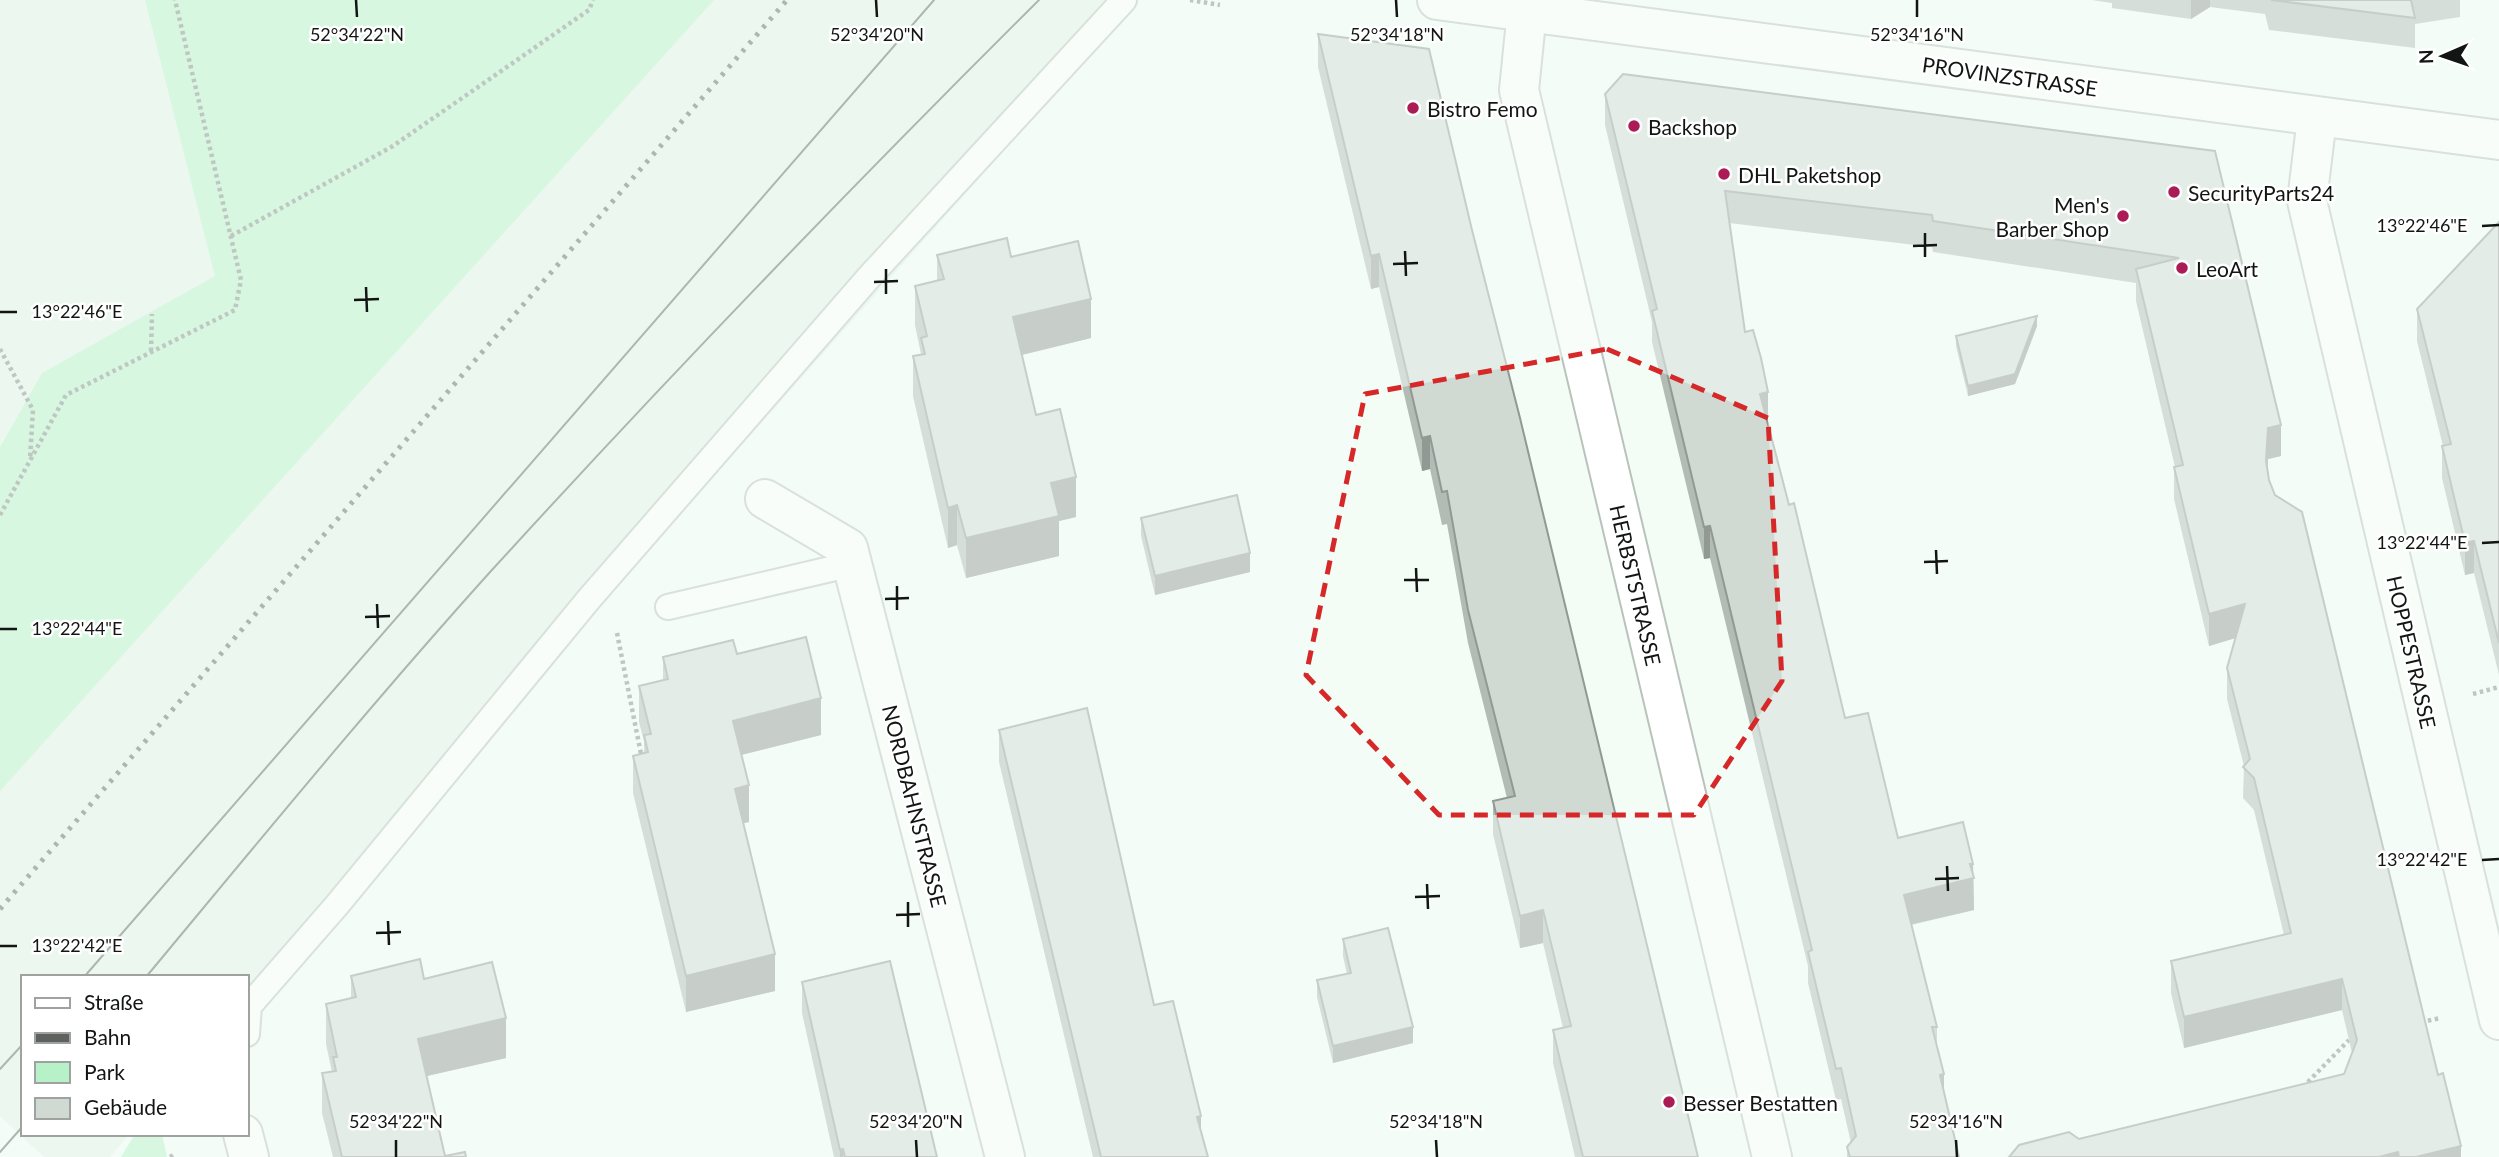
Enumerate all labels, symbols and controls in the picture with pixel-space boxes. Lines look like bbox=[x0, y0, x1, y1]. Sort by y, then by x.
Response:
north arrow bbox=[2408, 21, 2478, 91]
text: 52°34'22"N bbox=[310, 23, 404, 45]
text: 52°34'20"N bbox=[830, 23, 924, 45]
text: 52°34'18"N bbox=[1350, 23, 1444, 45]
text: 52°34'16"N bbox=[1870, 23, 1964, 45]
text: N bbox=[2414, 49, 2437, 64]
street label: PROVINZSTRASSE bbox=[1921, 51, 2099, 101]
place label: Bistro Femo bbox=[1427, 96, 1538, 121]
marker: Bistro Femo bbox=[1405, 100, 1421, 116]
place label: Backshop bbox=[1648, 114, 1737, 139]
marker: Backshop bbox=[1626, 118, 1642, 134]
place label: DHL Paketshop bbox=[1738, 162, 1881, 187]
marker: DHL Paketshop bbox=[1716, 166, 1732, 182]
place label: SecurityParts24 bbox=[2188, 180, 2334, 205]
marker: SecurityParts24 bbox=[2166, 184, 2182, 200]
place label: Men's Barber Shop bbox=[1995, 192, 2109, 241]
marker: Men's Barber Shop bbox=[2115, 208, 2131, 224]
text: 13°22'46"E bbox=[2377, 214, 2467, 236]
place label: LeoArt bbox=[2196, 256, 2259, 281]
marker: LeoArt bbox=[2174, 260, 2190, 276]
text: 13°22'46"E bbox=[32, 300, 122, 322]
street label: HERBSTSTRASSE bbox=[1605, 502, 1667, 668]
text: 13°22'44"E bbox=[2377, 531, 2467, 553]
street label: HOPPESTRASSE bbox=[2382, 573, 2442, 731]
text: 13°22'44"E bbox=[32, 617, 122, 639]
street label: NORDBAHNSTRASSE bbox=[878, 702, 952, 910]
text: 13°22'42"E bbox=[2377, 848, 2467, 870]
text: 13°22'42"E bbox=[32, 934, 122, 956]
legend bbox=[21, 975, 248, 1136]
text: Straße bbox=[84, 989, 144, 1014]
text: Bahn bbox=[84, 1024, 131, 1049]
text: Park bbox=[84, 1059, 125, 1084]
place label: Besser Bestatten bbox=[1683, 1090, 1838, 1115]
text: Gebäude bbox=[84, 1094, 167, 1119]
marker: Besser Bestatten bbox=[1661, 1094, 1677, 1110]
text: 52°34'22"N bbox=[349, 1110, 443, 1132]
text: 52°34'20"N bbox=[869, 1110, 963, 1132]
text: 52°34'18"N bbox=[1389, 1110, 1483, 1132]
text: 52°34'16"N bbox=[1909, 1110, 2003, 1132]

